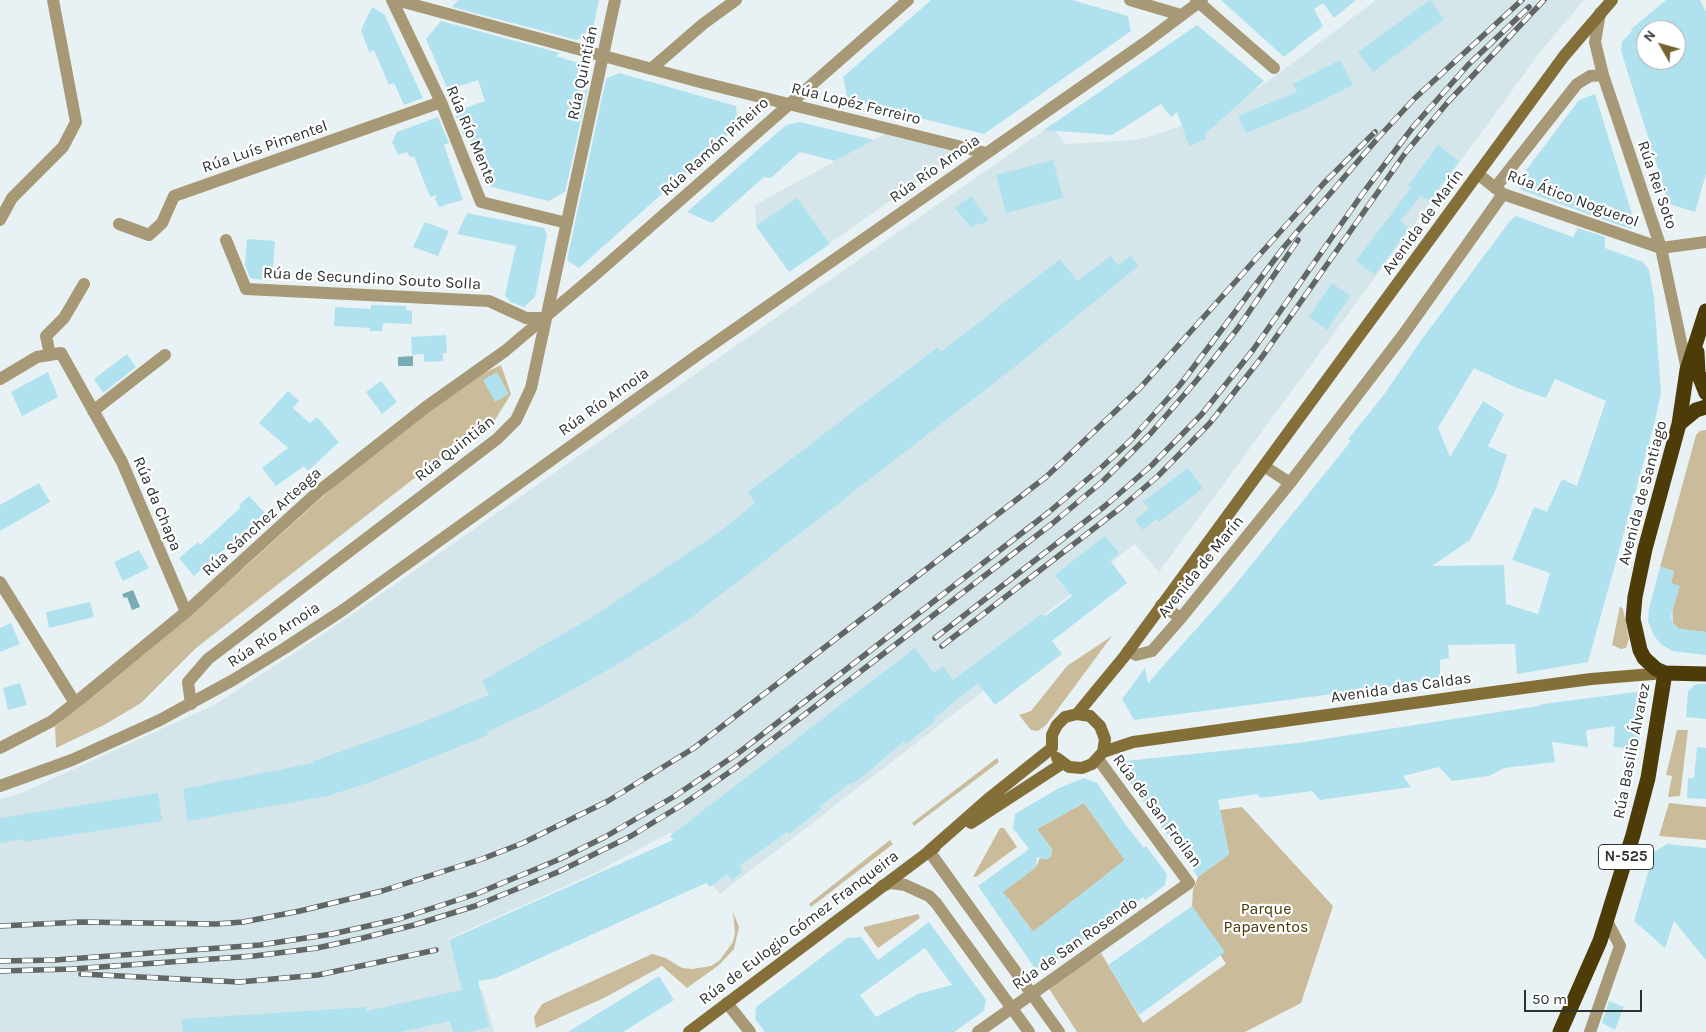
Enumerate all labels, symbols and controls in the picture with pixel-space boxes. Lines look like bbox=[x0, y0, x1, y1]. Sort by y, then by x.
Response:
north arrow bbox=[1636, 20, 1686, 70]
street label: Rúa Quintián bbox=[564, 24, 602, 122]
text: N bbox=[1640, 27, 1659, 45]
street label: Rúa Lopéz Ferreiro bbox=[789, 79, 923, 129]
street label: Rúa Río Mente bbox=[442, 83, 500, 187]
street label: Rúa Ramón Piñeiro bbox=[657, 93, 773, 201]
street label: Rúa Luís Pimentel bbox=[200, 117, 330, 177]
street label: Rúa Río Arnoia bbox=[886, 131, 984, 207]
street label: Rúa Rei Soto bbox=[1633, 138, 1681, 232]
street label: Avenida de Marín bbox=[1378, 166, 1468, 278]
street label: Rúa Ático Noguerol bbox=[1505, 166, 1641, 232]
street label: Rúa de Secundino Souto Solla bbox=[262, 264, 482, 294]
street label: Rúa Río Arnoia bbox=[555, 364, 653, 440]
street label: Rúa Quintián bbox=[411, 412, 499, 486]
street label: Avenida de Santiago bbox=[1614, 419, 1672, 567]
street label: Rúa da Chapa bbox=[129, 454, 185, 554]
street label: Rúa Sánchez Arteaga bbox=[198, 463, 326, 581]
street label: Avenida de Marín bbox=[1154, 512, 1248, 622]
street label: Rúa Río Arnoia bbox=[224, 598, 324, 672]
street label: Avenida das Caldas bbox=[1329, 669, 1473, 707]
street label: Rúa Basilio Álvarez bbox=[1609, 681, 1655, 821]
street label: Rúa de San Froilan bbox=[1108, 751, 1206, 871]
road number: N-525 bbox=[1598, 844, 1654, 870]
street label: Rúa de Eulogio Gómez Franqueira bbox=[696, 847, 902, 1009]
street label: Rúa de San Rosendo bbox=[1009, 894, 1141, 994]
park label: Parque Papaventos bbox=[1224, 899, 1308, 937]
scale bar bbox=[1526, 980, 1644, 1012]
text: 50 m bbox=[1532, 990, 1567, 1008]

